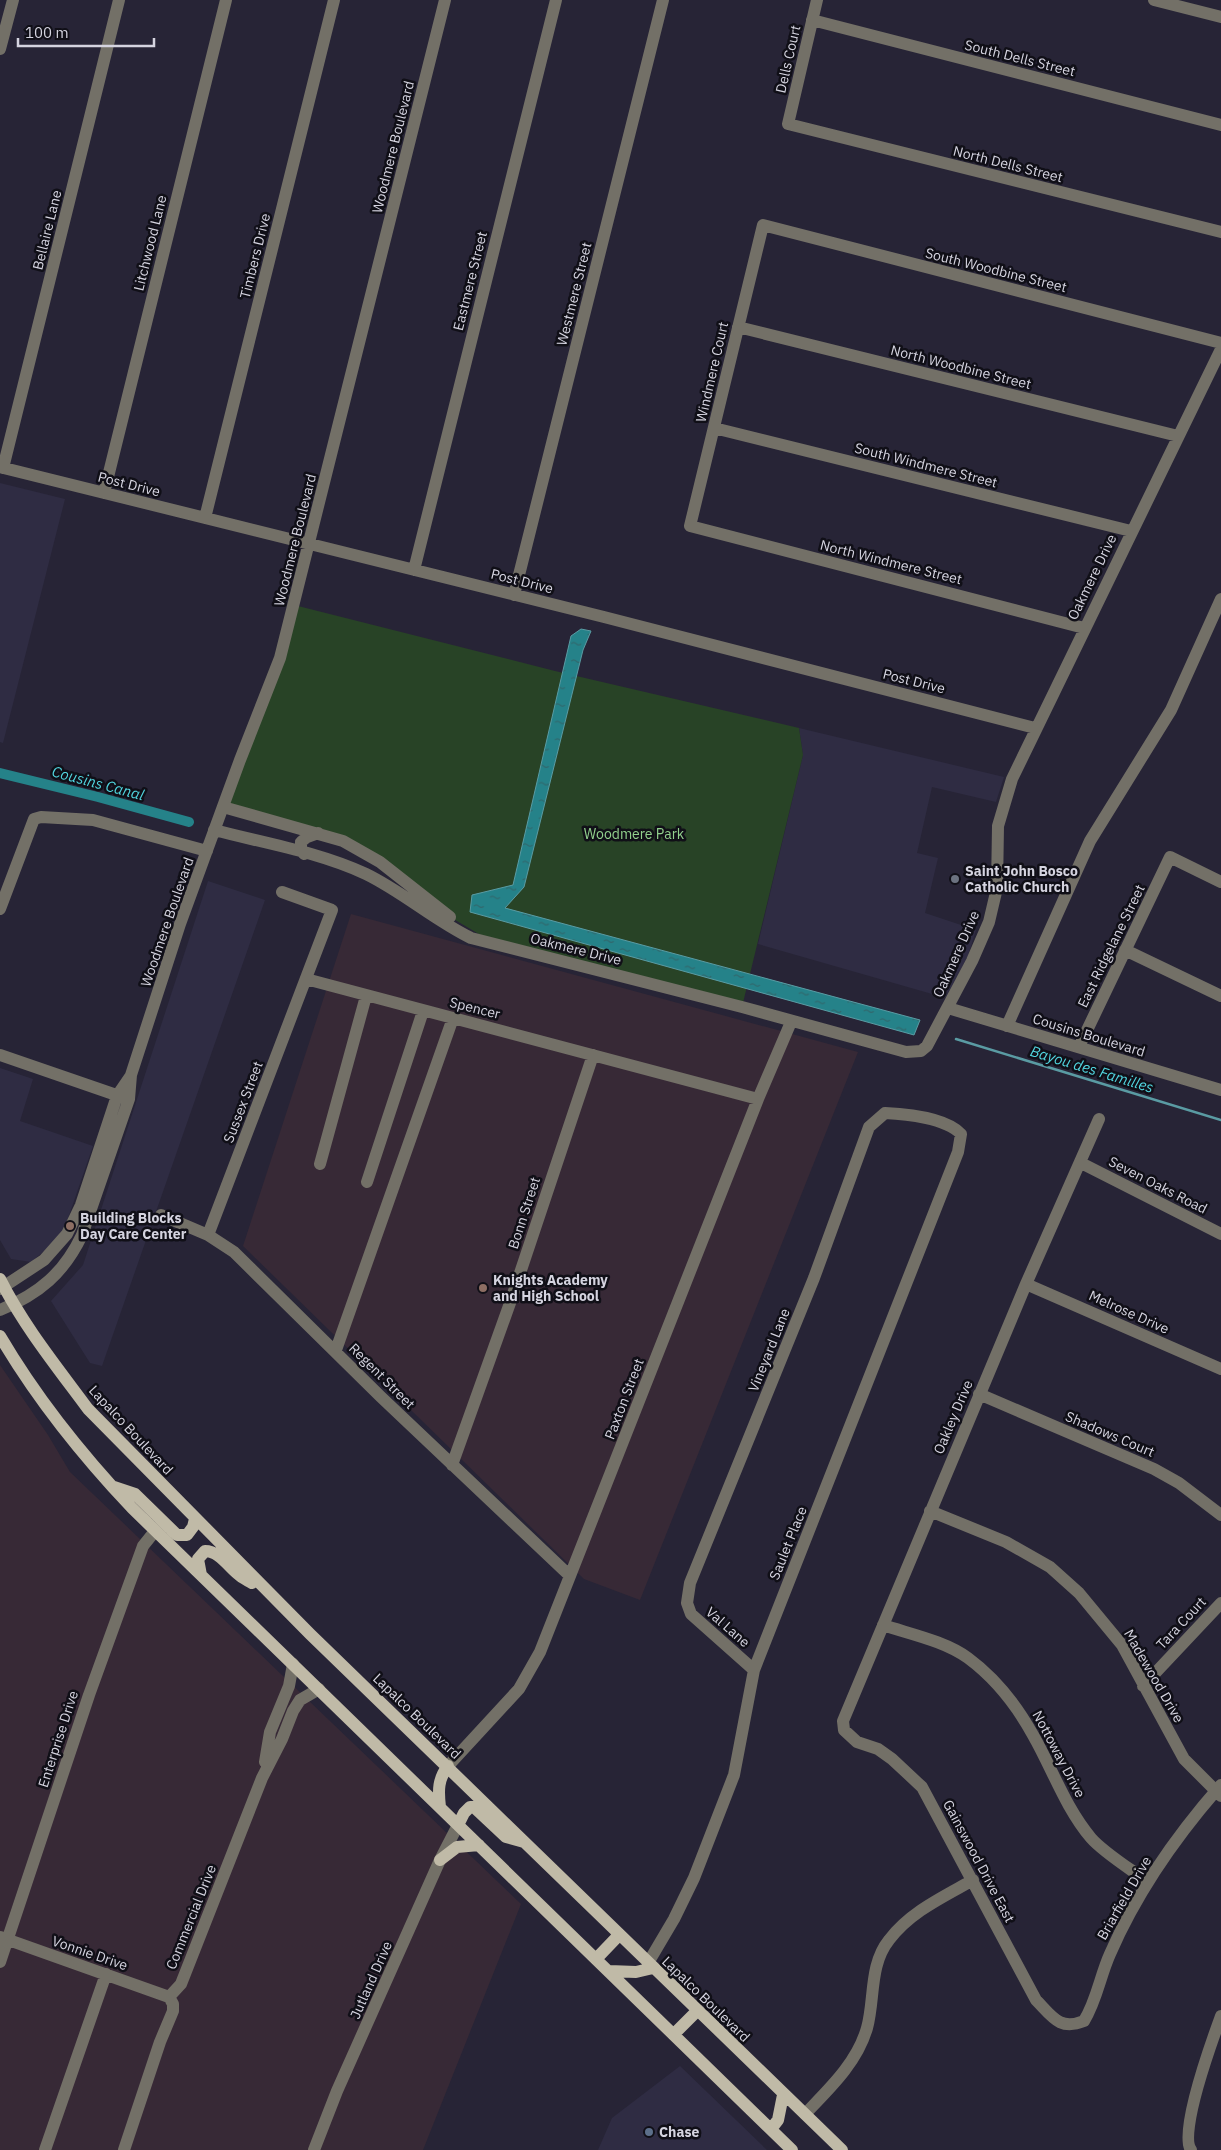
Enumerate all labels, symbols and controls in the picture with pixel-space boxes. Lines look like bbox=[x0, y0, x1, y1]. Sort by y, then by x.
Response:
scale bar bbox=[18, 15, 154, 47]
text: 100 m bbox=[25, 23, 69, 42]
street label: Dells Court bbox=[771, 23, 805, 95]
street label: South Dells Street bbox=[963, 36, 1077, 80]
street label: Woodmere Boulevard bbox=[368, 79, 418, 215]
street label: North Dells Street bbox=[951, 142, 1065, 186]
street label: Bellaire Lane bbox=[28, 188, 66, 272]
street label: Litchwood Lane bbox=[129, 193, 171, 293]
street label: Timbers Drive bbox=[236, 211, 274, 301]
street label: Eastmere Street bbox=[449, 229, 491, 332]
street label: Westmere Street bbox=[552, 240, 596, 348]
street label: South Woodbine Street bbox=[923, 244, 1069, 296]
street label: Windmere Court bbox=[692, 320, 732, 424]
street label: North Woodbine Street bbox=[889, 341, 1033, 393]
street label: South Windmere Street bbox=[853, 439, 999, 491]
street label: Post Drive bbox=[96, 468, 162, 500]
street label: Woodmere Boulevard bbox=[270, 472, 320, 608]
street label: Oakmere Drive bbox=[1063, 531, 1121, 623]
street label: North Windmere Street bbox=[818, 536, 964, 588]
street label: Post Drive bbox=[489, 565, 555, 597]
street label: Post Drive bbox=[881, 665, 947, 697]
water label: Cousins Canal bbox=[50, 762, 146, 804]
park label: Woodmere Park bbox=[584, 825, 685, 843]
street label: Woodmere Boulevard bbox=[136, 855, 198, 989]
place label: Saint John Bosco Catholic Church bbox=[965, 862, 1078, 896]
marker: Saint John Bosco Catholic Church bbox=[949, 873, 961, 885]
street label: East Ridgelane Street bbox=[1073, 881, 1149, 1011]
street label: Oakmere Drive bbox=[929, 907, 983, 1000]
street label: Oakmere Drive bbox=[529, 929, 624, 969]
street label: Spencer bbox=[448, 993, 502, 1023]
street label: Cousins Boulevard bbox=[1031, 1009, 1147, 1061]
water label: Bayou des Familles bbox=[1028, 1041, 1156, 1097]
street label: Sussex Street bbox=[219, 1059, 267, 1145]
street label: Seven Oaks Road bbox=[1106, 1152, 1210, 1218]
street label: Bonn Street bbox=[504, 1175, 544, 1251]
place label: Building Blocks Day Care Center bbox=[80, 1209, 187, 1243]
marker: Building Blocks Day Care Center bbox=[64, 1220, 76, 1232]
place label: Knights Academy and High School bbox=[493, 1271, 608, 1305]
marker: Knights Academy and High School bbox=[477, 1282, 489, 1294]
street label: Melrose Drive bbox=[1086, 1286, 1172, 1338]
street label: Vineyard Lane bbox=[744, 1305, 794, 1394]
street label: Regent Street bbox=[345, 1339, 419, 1413]
street label: Paxton Street bbox=[600, 1356, 648, 1442]
street label: Oakley Drive bbox=[929, 1377, 977, 1457]
street label: Lapalco Boulevard bbox=[85, 1382, 177, 1478]
street label: Shadows Court bbox=[1063, 1407, 1157, 1461]
street label: Saulet Place bbox=[765, 1503, 811, 1582]
street label: Tara Court bbox=[1152, 1593, 1210, 1653]
street label: Val Lane bbox=[702, 1603, 754, 1651]
street label: Madewood Drive bbox=[1120, 1626, 1188, 1726]
street label: Lapalco Boulevard bbox=[369, 1669, 465, 1763]
street label: Enterprise Drive bbox=[34, 1688, 82, 1790]
street label: Nottoway Drive bbox=[1029, 1707, 1090, 1801]
street label: Gainswood Drive East bbox=[939, 1797, 1019, 1925]
street label: Briarfield Drive bbox=[1093, 1853, 1155, 1943]
street label: Commercial Drive bbox=[162, 1862, 220, 1972]
street label: Vonnie Drive bbox=[50, 1932, 130, 1974]
street label: Jutland Drive bbox=[346, 1938, 396, 2022]
street label: Lapalco Boulevard bbox=[658, 1952, 754, 2046]
place label: Chase bbox=[659, 2123, 699, 2141]
marker: Chase bbox=[643, 2126, 655, 2138]

